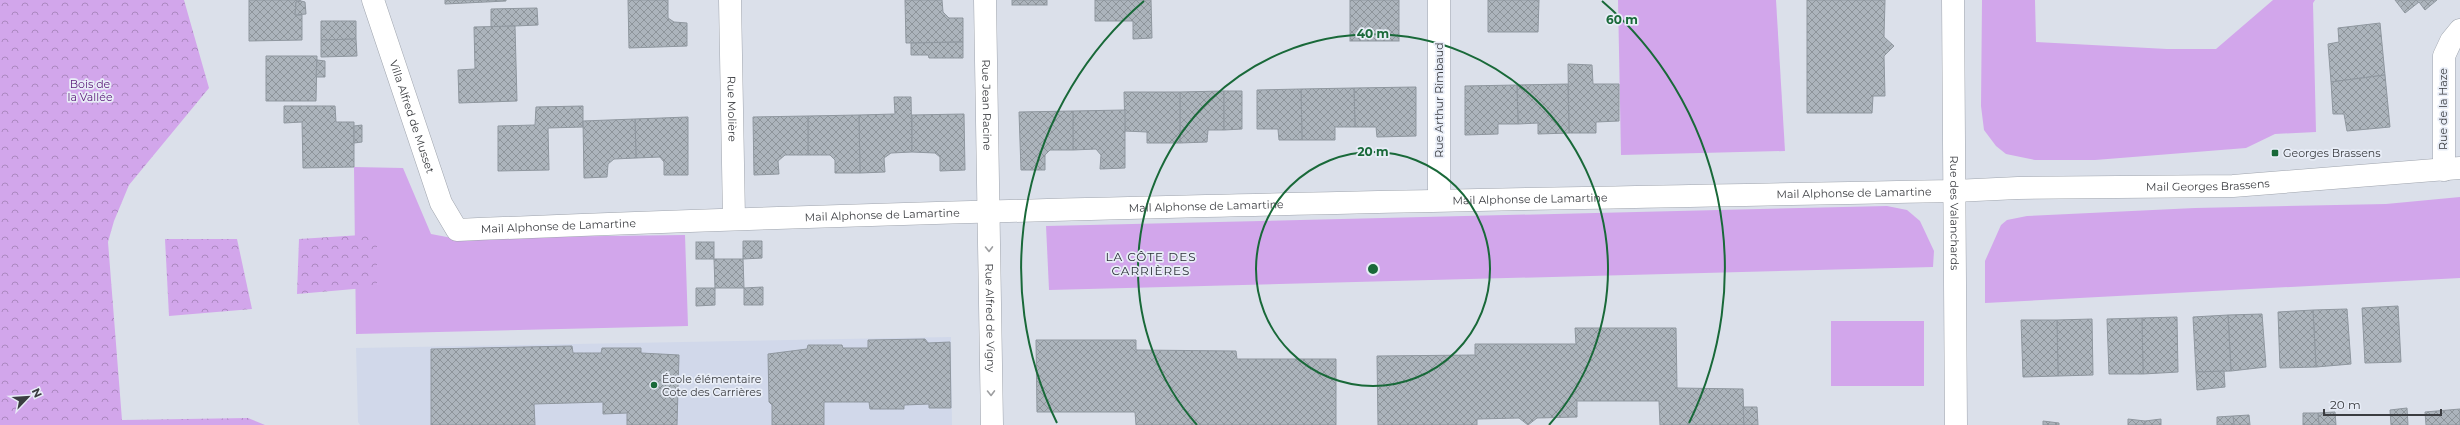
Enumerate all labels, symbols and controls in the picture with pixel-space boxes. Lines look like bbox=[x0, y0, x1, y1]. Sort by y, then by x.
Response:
text: 60 m bbox=[1606, 12, 1638, 27]
text: 40 m bbox=[1357, 26, 1389, 41]
street label: Rue Arthur Rimbaud bbox=[1432, 42, 1446, 158]
street label: Villa Alfred de Musset bbox=[387, 58, 438, 176]
street label: Rue Jean Racine bbox=[979, 59, 994, 151]
street label: Rue de la Haze bbox=[2436, 68, 2450, 150]
street label: Rue Molière bbox=[724, 76, 740, 142]
park label: Bois de la Vallée bbox=[67, 77, 113, 104]
text: 20 m bbox=[1357, 144, 1389, 159]
place label: Georges Brassens bbox=[2283, 146, 2381, 160]
marker: Georges Brassens bbox=[2270, 148, 2280, 158]
street label: Rue des Valanchards bbox=[1947, 155, 1962, 271]
street label: Mail Georges Brassens bbox=[2146, 176, 2271, 194]
street label: Mail Alphonse de Lamartine bbox=[1776, 184, 1932, 201]
street label: Mail Alphonse de Lamartine bbox=[1452, 190, 1608, 207]
street label: Mail Alphonse de Lamartine bbox=[1128, 197, 1284, 215]
street label: Mail Alphonse de Lamartine bbox=[804, 205, 960, 224]
street label: Mail Alphonse de Lamartine bbox=[481, 216, 637, 236]
one-way arrow bbox=[985, 246, 993, 252]
district label: LA CÔTE DES CARRIÈRES bbox=[1105, 249, 1197, 278]
centre of rings bbox=[1366, 262, 1380, 276]
street label: Rue Alfred de Vigny bbox=[982, 263, 998, 373]
place label: École élémentaire Cote des Carrières bbox=[662, 372, 762, 399]
north arrow bbox=[8, 377, 48, 417]
marker: École élémentaire Cote des Carrières bbox=[649, 380, 659, 390]
text: N bbox=[29, 386, 45, 400]
one-way arrow bbox=[987, 390, 995, 396]
scale bar bbox=[2324, 391, 2441, 417]
text: 20 m bbox=[2330, 397, 2361, 412]

